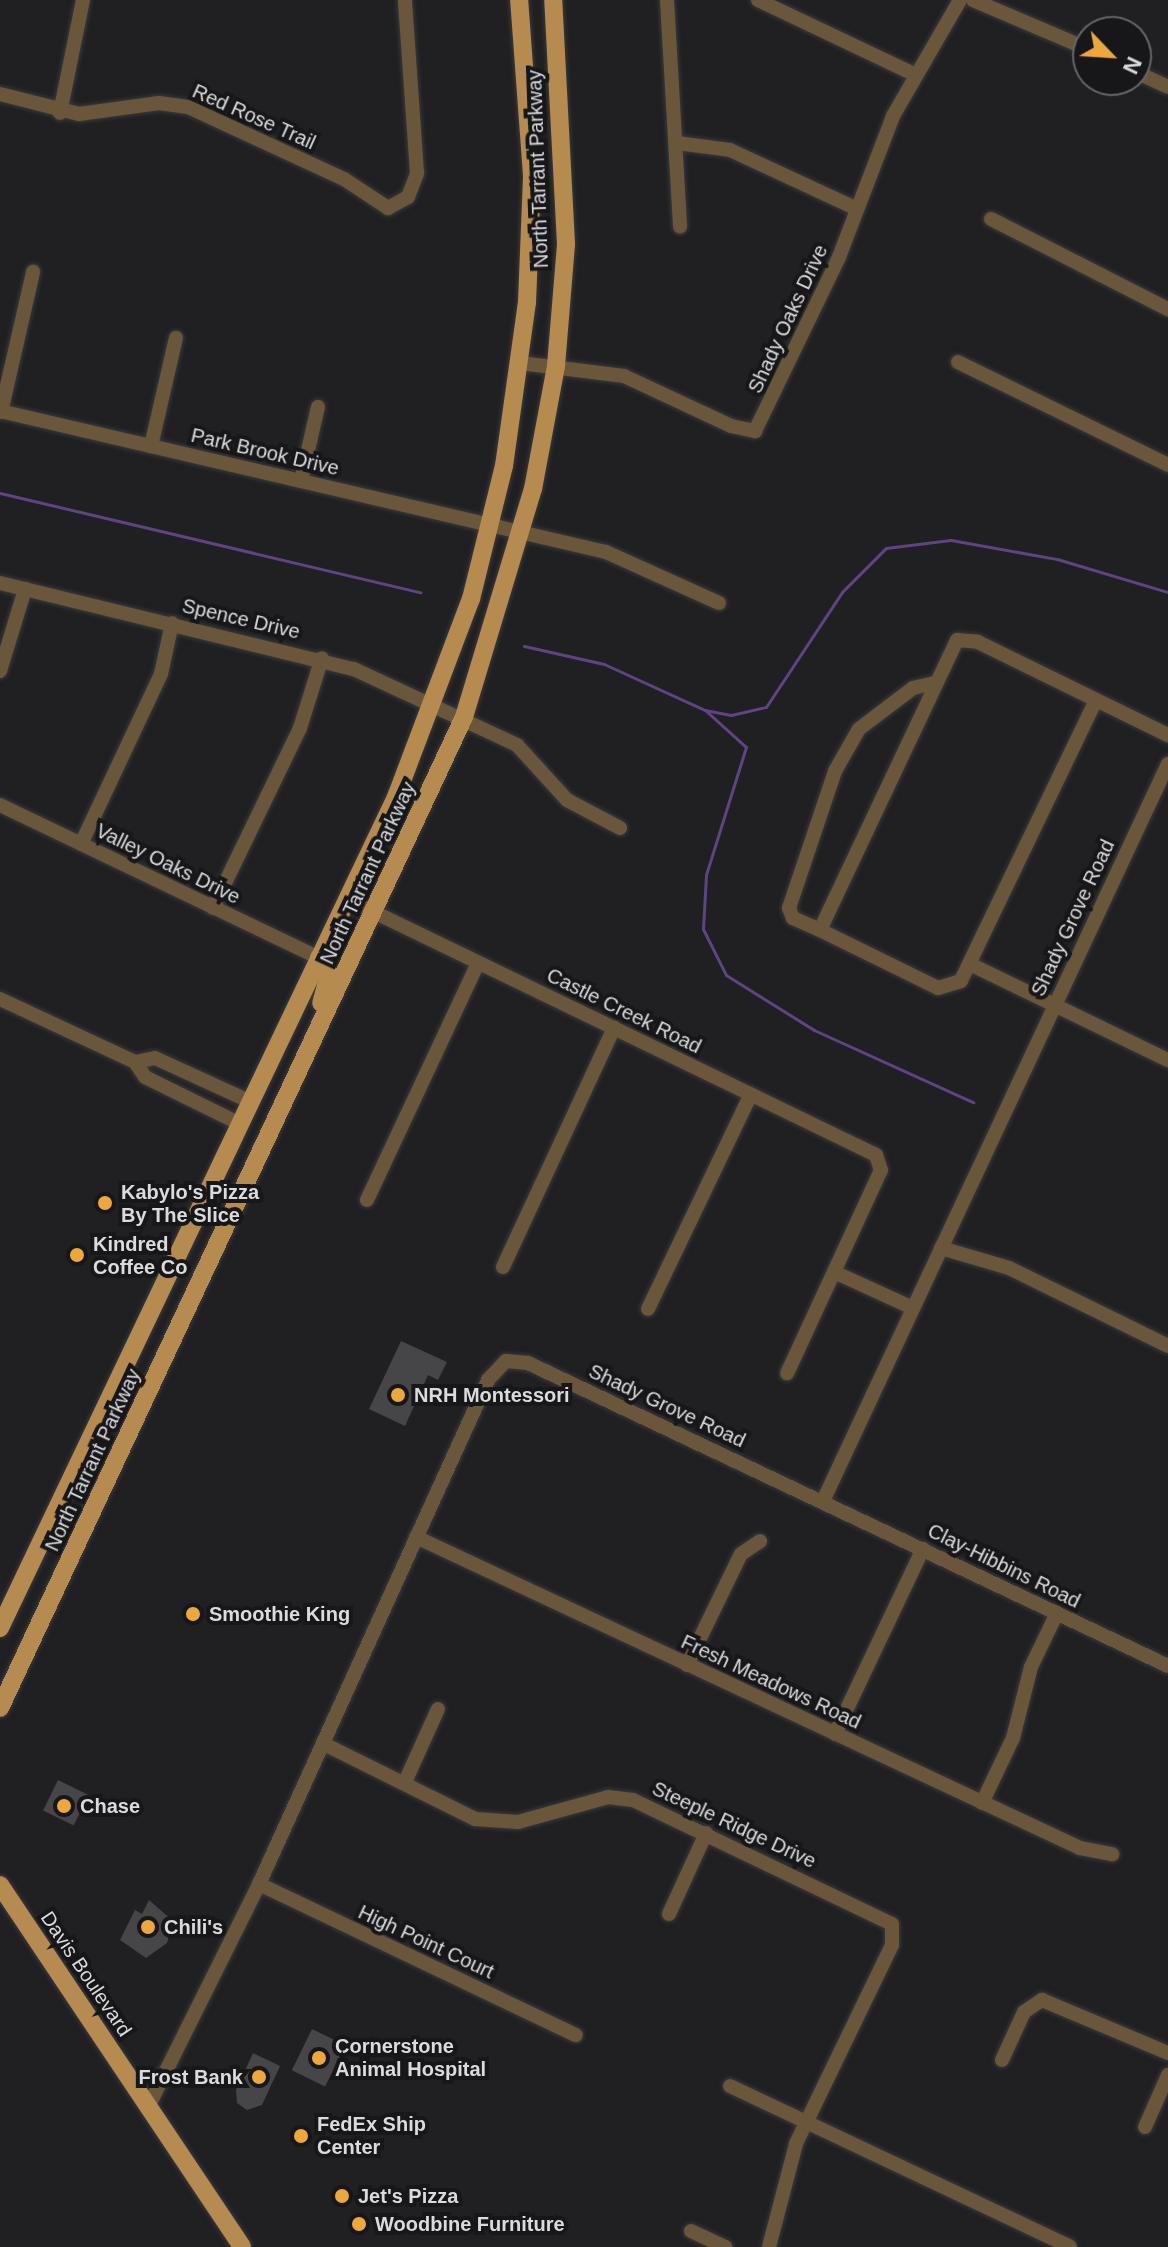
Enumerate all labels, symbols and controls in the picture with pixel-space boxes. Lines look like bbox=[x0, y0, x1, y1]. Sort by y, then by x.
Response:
north arrow bbox=[1072, 16, 1152, 96]
text: N bbox=[1118, 53, 1147, 78]
street label: North Tarrant Parkway bbox=[523, 69, 553, 269]
street label: Red Rose Trail bbox=[189, 79, 319, 155]
street label: Shady Oaks Drive bbox=[743, 241, 833, 397]
street label: Park Brook Drive bbox=[189, 423, 341, 481]
street label: Spence Drive bbox=[180, 594, 302, 644]
street label: North Tarrant Parkway bbox=[315, 778, 421, 968]
street label: Valley Oaks Drive bbox=[92, 819, 244, 909]
street label: Shady Grove Road bbox=[1026, 836, 1120, 1000]
street label: Castle Creek Road bbox=[543, 963, 705, 1059]
place label: Kabylo's Pizza By The Slice bbox=[121, 1180, 259, 1227]
marker: Kabylo's Pizza By The Slice bbox=[96, 1194, 114, 1212]
place label: Kindred Coffee Co bbox=[93, 1232, 187, 1279]
marker: Kindred Coffee Co bbox=[68, 1246, 86, 1264]
street label: Shady Grove Road bbox=[585, 1359, 749, 1453]
street label: North Tarrant Parkway bbox=[40, 1365, 146, 1555]
place label: NRH Montessori bbox=[414, 1383, 570, 1407]
marker: NRH Montessori bbox=[389, 1386, 407, 1404]
street label: Clay-Hibbins Road bbox=[924, 1519, 1084, 1613]
place label: Smoothie King bbox=[209, 1602, 350, 1626]
marker: Smoothie King bbox=[184, 1605, 202, 1623]
street label: Fresh Meadows Road bbox=[677, 1630, 865, 1734]
street label: Steeple Ridge Drive bbox=[648, 1777, 820, 1873]
place label: Chase bbox=[80, 1794, 140, 1818]
marker: Chase bbox=[55, 1797, 73, 1815]
street label: High Point Court bbox=[354, 1900, 498, 1984]
street label: Davis Boulevard bbox=[35, 1907, 137, 2041]
place label: Chili's bbox=[164, 1915, 223, 1939]
marker: Chili's bbox=[139, 1918, 157, 1936]
place label: Cornerstone Animal Hospital bbox=[335, 2034, 486, 2081]
marker: Cornerstone Animal Hospital bbox=[310, 2049, 328, 2067]
place label: Frost Bank bbox=[139, 2065, 243, 2089]
marker: Frost Bank bbox=[250, 2068, 268, 2086]
place label: FedEx Ship Center bbox=[317, 2112, 426, 2159]
marker: FedEx Ship Center bbox=[292, 2127, 310, 2145]
place label: Jet's Pizza bbox=[358, 2184, 458, 2208]
marker: Jet's Pizza bbox=[333, 2187, 351, 2205]
place label: Woodbine Furniture bbox=[375, 2212, 565, 2236]
marker: Woodbine Furniture bbox=[350, 2215, 368, 2233]

